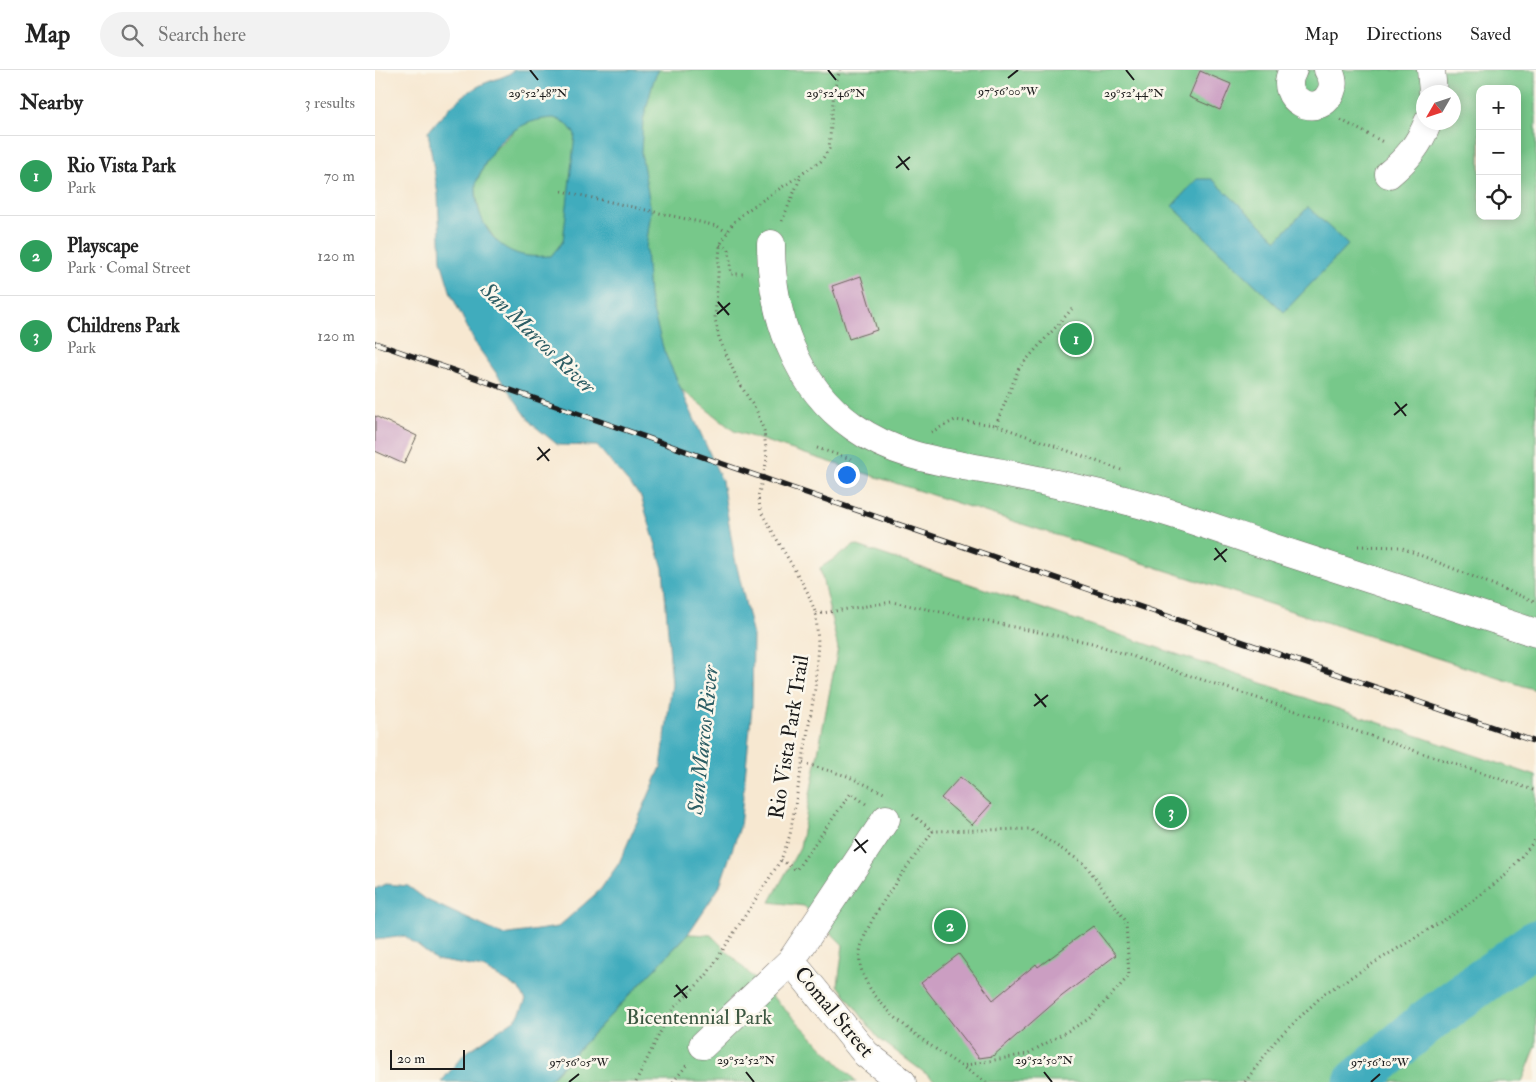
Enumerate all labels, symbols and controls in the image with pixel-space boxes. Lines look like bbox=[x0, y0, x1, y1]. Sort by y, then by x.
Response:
search box bbox=[100, 12, 450, 57]
text: Map bbox=[25, 19, 70, 50]
icon: search bbox=[118, 21, 146, 49]
text: Search here bbox=[158, 23, 246, 47]
text: Map bbox=[1305, 23, 1338, 46]
text: Directions bbox=[1366, 23, 1442, 46]
text: Saved bbox=[1470, 23, 1511, 46]
text: 97°56'00"W bbox=[977, 84, 1039, 99]
north arrow bbox=[1416, 85, 1461, 130]
map controls bbox=[1476, 85, 1521, 220]
button: + bbox=[1476, 85, 1521, 130]
text: 29°52'48"N bbox=[509, 86, 568, 101]
text: 29°52'46"N bbox=[806, 86, 866, 101]
text: 29°52'44"N bbox=[1104, 86, 1164, 101]
text: Nearby bbox=[20, 89, 83, 116]
text: 3 results bbox=[304, 93, 355, 113]
button: − bbox=[1476, 130, 1521, 175]
text: Rio Vista Park bbox=[67, 154, 176, 178]
text: 1 bbox=[33, 166, 39, 186]
text: 70 m bbox=[324, 166, 355, 186]
button: locate bbox=[1476, 175, 1521, 220]
text: Park bbox=[67, 178, 96, 198]
text: Playscape bbox=[67, 234, 139, 258]
text: 2 bbox=[32, 246, 40, 266]
text: 120 m bbox=[317, 246, 355, 266]
text: Park · Comal Street bbox=[67, 258, 190, 278]
water label: San Marcos River bbox=[474, 275, 603, 401]
text: Childrens Park bbox=[67, 314, 180, 338]
pin: 1 bbox=[1060, 320, 1092, 358]
text: 3 bbox=[33, 326, 39, 346]
text: 120 m bbox=[317, 326, 355, 346]
text: Park bbox=[67, 338, 96, 358]
your location bbox=[834, 462, 860, 488]
street label: Rio Vista Park Trail bbox=[763, 652, 815, 821]
water label: San Marcos River bbox=[681, 662, 725, 817]
pin: 3 bbox=[1155, 793, 1187, 831]
pin: 2 bbox=[934, 907, 966, 945]
street label: Comal Street bbox=[788, 961, 880, 1063]
park label: Bicentennial Park bbox=[626, 1004, 772, 1031]
scale bar bbox=[390, 1047, 465, 1070]
text: 20 m bbox=[397, 1050, 425, 1067]
text: 29°52'52"N bbox=[717, 1053, 775, 1068]
text: 29°52'50"N bbox=[1015, 1053, 1073, 1068]
text: 97°56'05"W bbox=[548, 1055, 609, 1070]
text: 97°56'10"W bbox=[1350, 1055, 1410, 1070]

